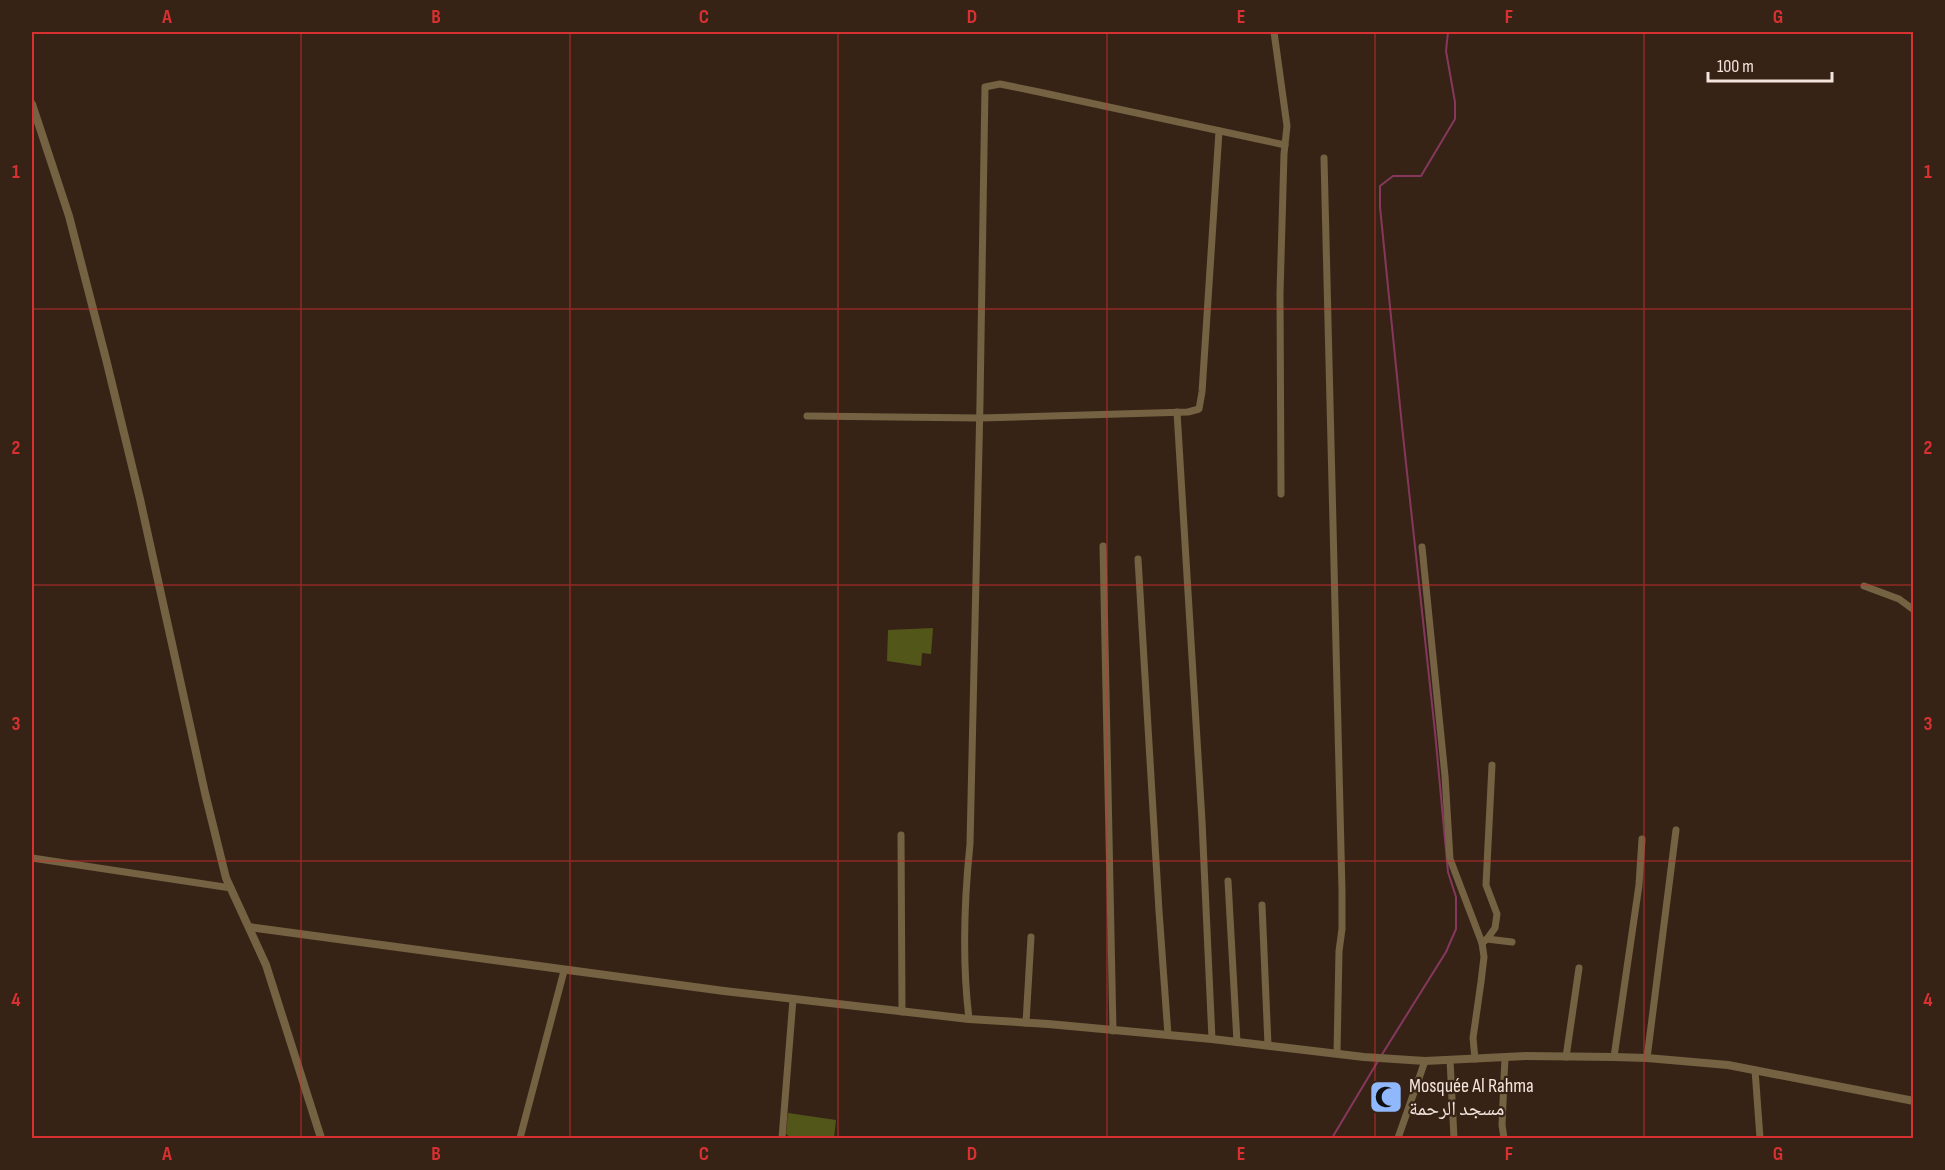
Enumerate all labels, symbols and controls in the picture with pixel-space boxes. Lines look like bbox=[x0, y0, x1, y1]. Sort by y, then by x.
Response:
text: A bbox=[161, 5, 172, 29]
text: B bbox=[431, 5, 441, 29]
text: C bbox=[699, 5, 709, 29]
text: D bbox=[967, 5, 977, 29]
text: E bbox=[1237, 5, 1245, 29]
text: F bbox=[1505, 5, 1513, 29]
text: G bbox=[1773, 5, 1783, 29]
scale bar bbox=[1708, 45, 1832, 83]
text: 100 m bbox=[1717, 56, 1754, 77]
text: 1 bbox=[12, 160, 20, 184]
text: 1 bbox=[1924, 160, 1932, 184]
text: 2 bbox=[12, 436, 20, 460]
text: 2 bbox=[1924, 436, 1932, 460]
text: 3 bbox=[12, 712, 21, 736]
text: 3 bbox=[1924, 712, 1933, 736]
text: 4 bbox=[11, 988, 21, 1012]
text: 4 bbox=[1923, 988, 1933, 1012]
place label: Mosquée Al Rahma مسجد الرحمة bbox=[1409, 1074, 1534, 1121]
mosque icon: Mosquée Al Rahma مسجد الرحمة bbox=[1368, 1079, 1404, 1115]
text: A bbox=[161, 1142, 172, 1166]
text: B bbox=[431, 1142, 441, 1166]
text: C bbox=[699, 1142, 709, 1166]
text: D bbox=[967, 1142, 977, 1166]
text: E bbox=[1237, 1142, 1245, 1166]
text: F bbox=[1505, 1142, 1513, 1166]
text: G bbox=[1773, 1142, 1783, 1166]

